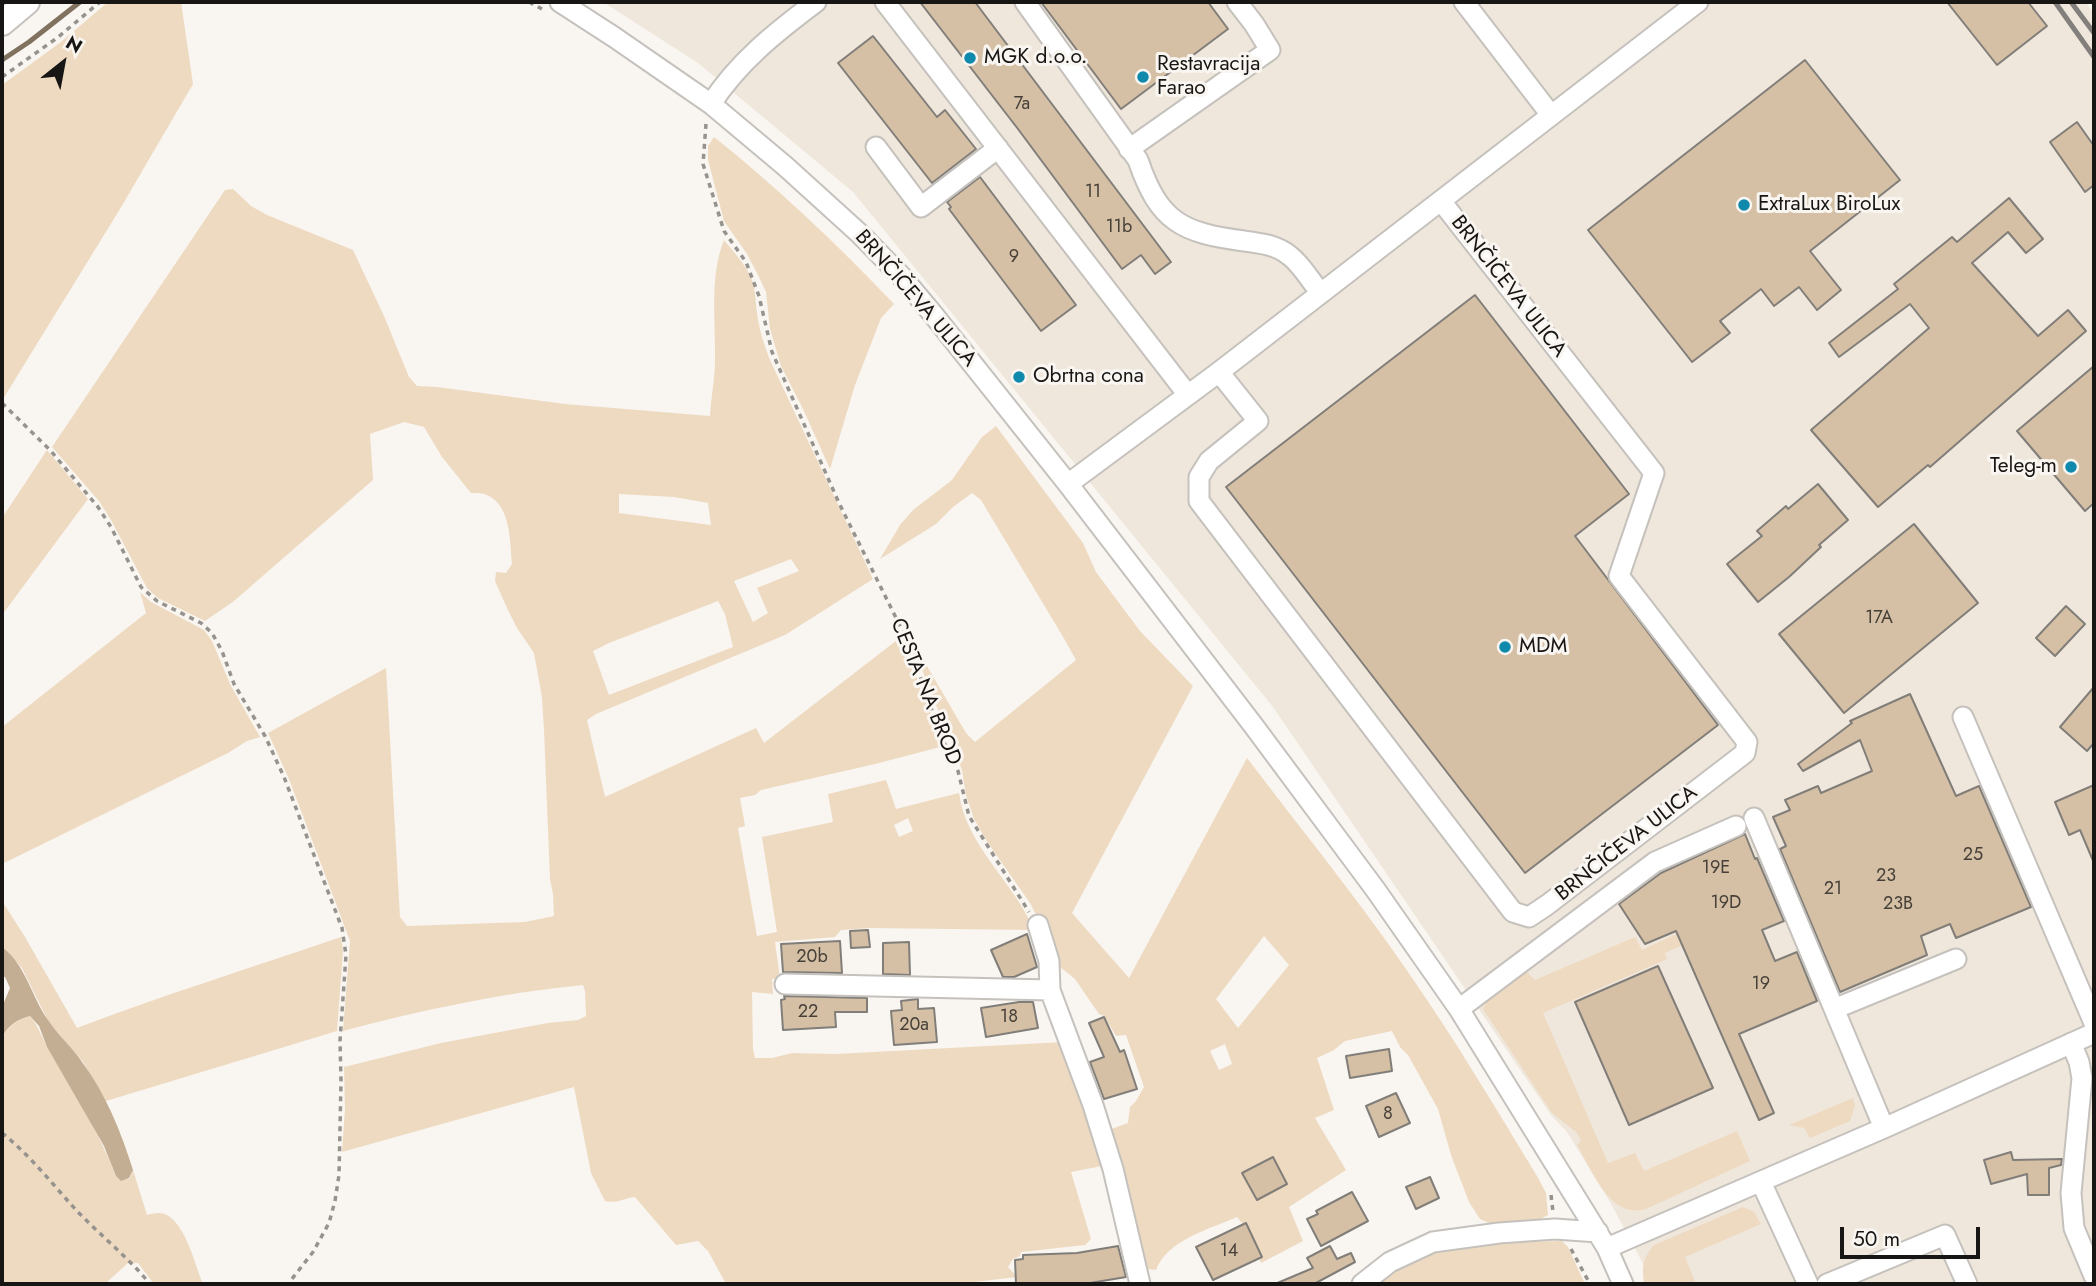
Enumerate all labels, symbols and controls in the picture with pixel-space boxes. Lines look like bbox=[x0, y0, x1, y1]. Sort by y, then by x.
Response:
north arrow bbox=[28, 28, 98, 98]
text: N bbox=[61, 29, 87, 60]
place label: MGK d.o.o. bbox=[984, 45, 1087, 71]
marker: MGK d.o.o. bbox=[962, 50, 978, 66]
place label: Restavracija Farao bbox=[1157, 52, 1260, 102]
marker: Restavracija Farao bbox=[1135, 69, 1151, 85]
house number: 7a bbox=[1014, 94, 1030, 116]
house number: 11 bbox=[1085, 182, 1101, 204]
place label: ExtraLux BiroLux bbox=[1758, 192, 1900, 218]
marker: ExtraLux BiroLux bbox=[1736, 197, 1752, 213]
street label: BRNČIČEVA ULICA bbox=[1445, 211, 1571, 363]
house number: 11b bbox=[1106, 217, 1132, 239]
street label: BRNČIČEVA ULICA bbox=[849, 226, 981, 372]
house number: 9 bbox=[1009, 247, 1019, 269]
place label: Obrtna cona bbox=[1033, 364, 1144, 390]
marker: Obrtna cona bbox=[1011, 369, 1027, 385]
place label: Teleg-m bbox=[1990, 454, 2057, 480]
marker: Teleg-m bbox=[2063, 459, 2079, 475]
house number: 17A bbox=[1865, 608, 1893, 630]
street label: CESTA NA BROD bbox=[884, 615, 966, 769]
place label: MDM bbox=[1519, 634, 1567, 660]
marker: MDM bbox=[1497, 639, 1513, 655]
street label: BRNČIČEVA ULICA bbox=[1551, 781, 1703, 907]
house number: 25 bbox=[1963, 845, 1983, 867]
house number: 19E bbox=[1702, 858, 1730, 880]
house number: 23 bbox=[1876, 866, 1896, 888]
house number: 21 bbox=[1824, 879, 1842, 901]
house number: 19D bbox=[1711, 893, 1741, 915]
house number: 23B bbox=[1883, 894, 1913, 916]
house number: 20b bbox=[796, 947, 828, 969]
house number: 19 bbox=[1752, 974, 1770, 996]
house number: 22 bbox=[798, 1002, 818, 1024]
house number: 18 bbox=[1000, 1007, 1018, 1029]
house number: 20a bbox=[899, 1015, 929, 1037]
house number: 8 bbox=[1383, 1104, 1393, 1126]
scale bar bbox=[1844, 1212, 1984, 1256]
text: 50 m bbox=[1853, 1224, 1900, 1254]
house number: 14 bbox=[1220, 1241, 1238, 1263]

